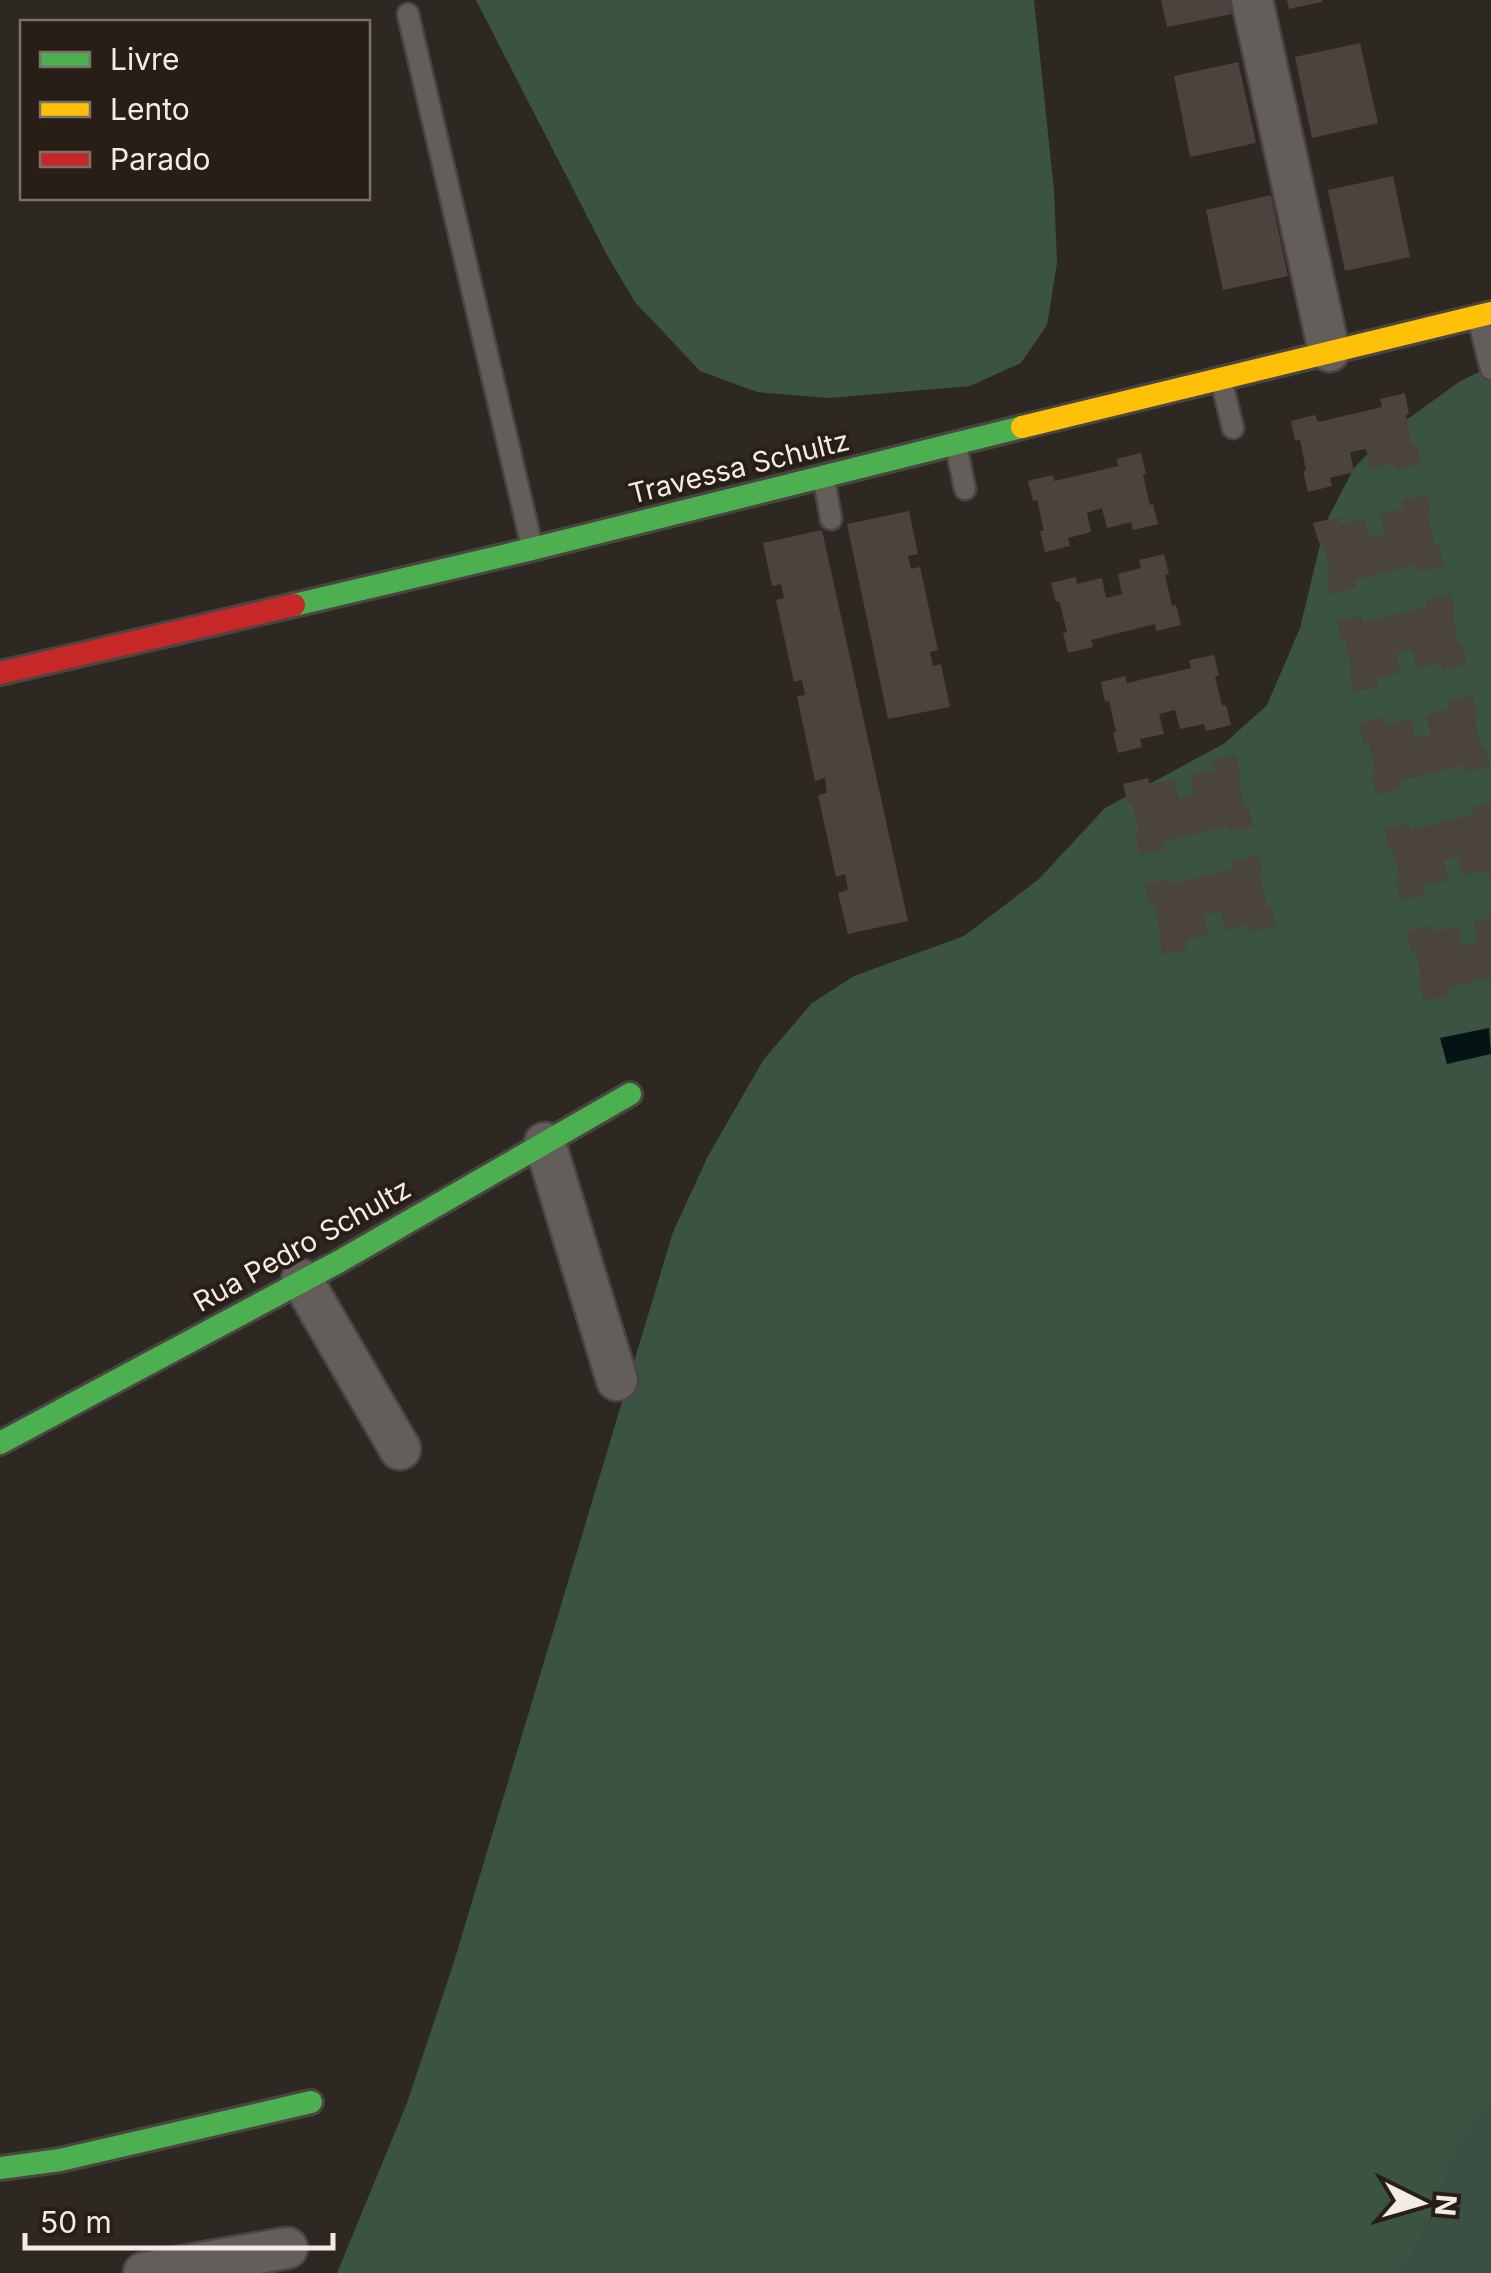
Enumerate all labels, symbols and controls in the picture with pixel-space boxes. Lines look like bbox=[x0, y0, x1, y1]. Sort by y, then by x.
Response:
legend bbox=[20, 20, 370, 200]
text: Livre bbox=[110, 41, 179, 77]
text: Lento bbox=[110, 91, 190, 127]
text: Parado bbox=[110, 141, 211, 177]
street label: Travessa Schultz bbox=[625, 423, 853, 511]
street label: Rua Pedro Schultz bbox=[187, 1171, 417, 1319]
north arrow bbox=[1371, 2153, 1471, 2253]
scale bar bbox=[25, 2188, 332, 2250]
text: N bbox=[1428, 2193, 1464, 2217]
text: 50 m bbox=[40, 2204, 112, 2240]

